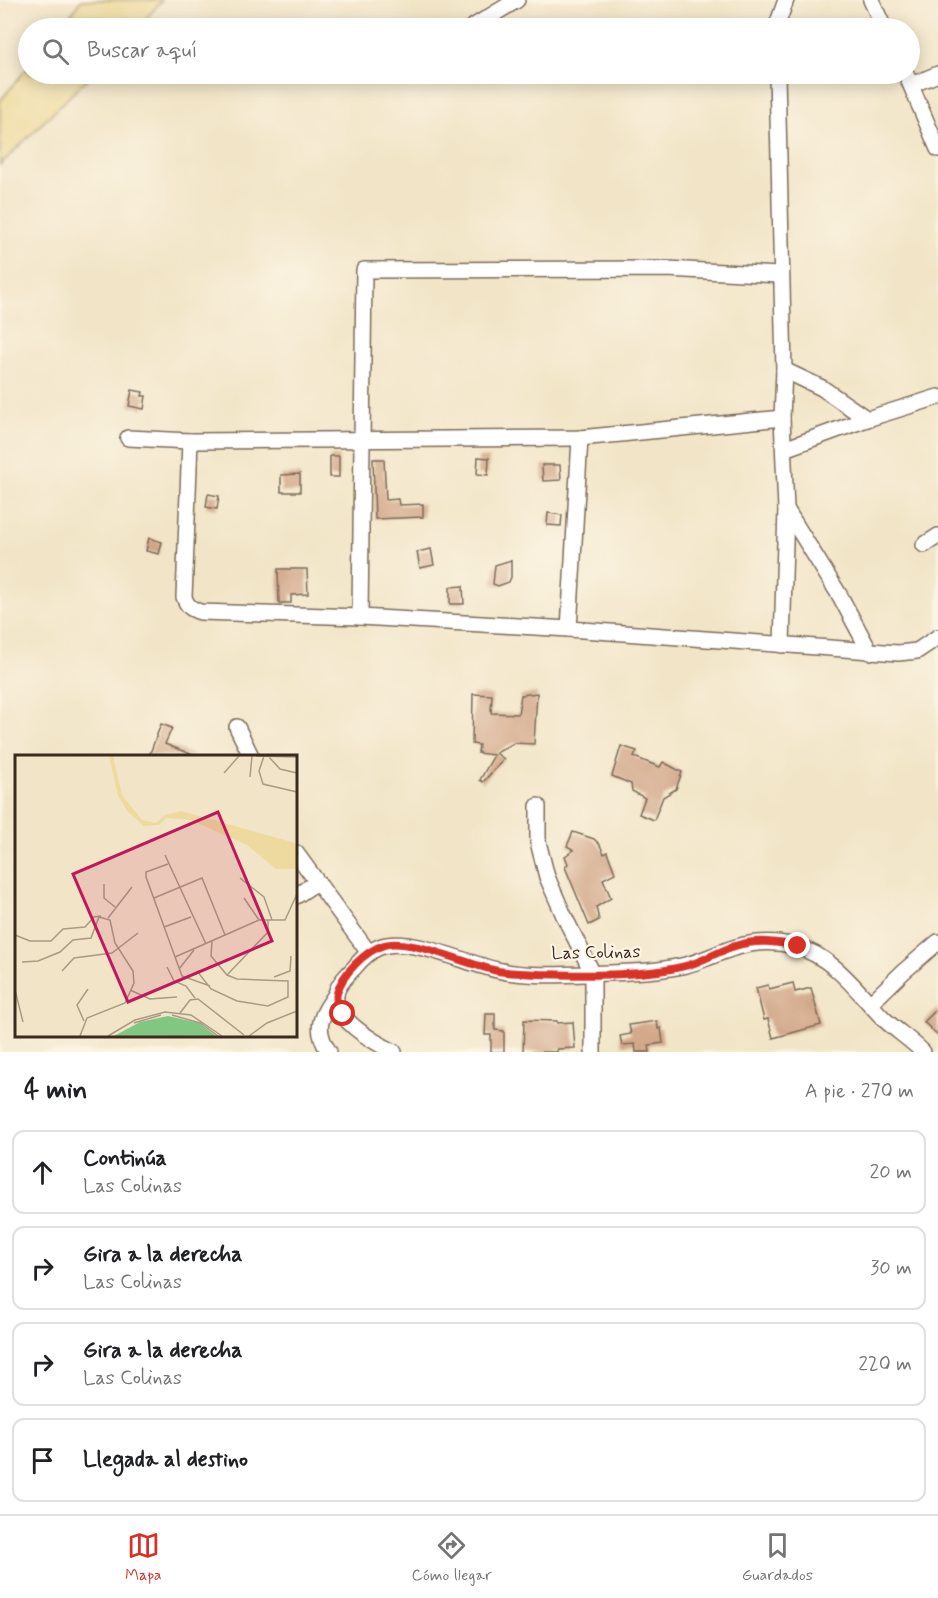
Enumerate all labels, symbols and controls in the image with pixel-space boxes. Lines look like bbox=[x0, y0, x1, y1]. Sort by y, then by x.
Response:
search box bbox=[18, 18, 920, 84]
icon: search bbox=[39, 35, 72, 68]
text: Buscar aquí bbox=[87, 37, 198, 65]
inset map bbox=[15, 755, 297, 1037]
route end bbox=[784, 932, 810, 958]
street label: Las Colinas bbox=[551, 940, 641, 966]
route start bbox=[329, 1000, 355, 1026]
text: 4 min bbox=[24, 1074, 87, 1108]
text: A pie · 270 m bbox=[805, 1078, 914, 1105]
text: Continúa bbox=[83, 1145, 167, 1173]
icon: ahead bbox=[26, 1156, 59, 1189]
text: 20 m bbox=[869, 1159, 912, 1186]
text: Las Colinas bbox=[83, 1173, 182, 1200]
text: Gira a la derecha bbox=[83, 1241, 243, 1269]
icon: right bbox=[26, 1252, 59, 1285]
text: 30 m bbox=[870, 1255, 912, 1282]
text: Las Colinas bbox=[83, 1269, 182, 1296]
text: Gira a la derecha bbox=[83, 1337, 243, 1365]
icon: right bbox=[26, 1348, 59, 1381]
text: 220 m bbox=[858, 1351, 912, 1378]
text: Las Colinas bbox=[83, 1365, 182, 1392]
icon: arrive bbox=[26, 1444, 59, 1477]
text: Llegada al destino bbox=[83, 1446, 248, 1474]
tab: Mapa bbox=[125, 1529, 162, 1586]
tab: Cómo llegar bbox=[412, 1529, 492, 1586]
tab: Guardados bbox=[742, 1529, 813, 1586]

